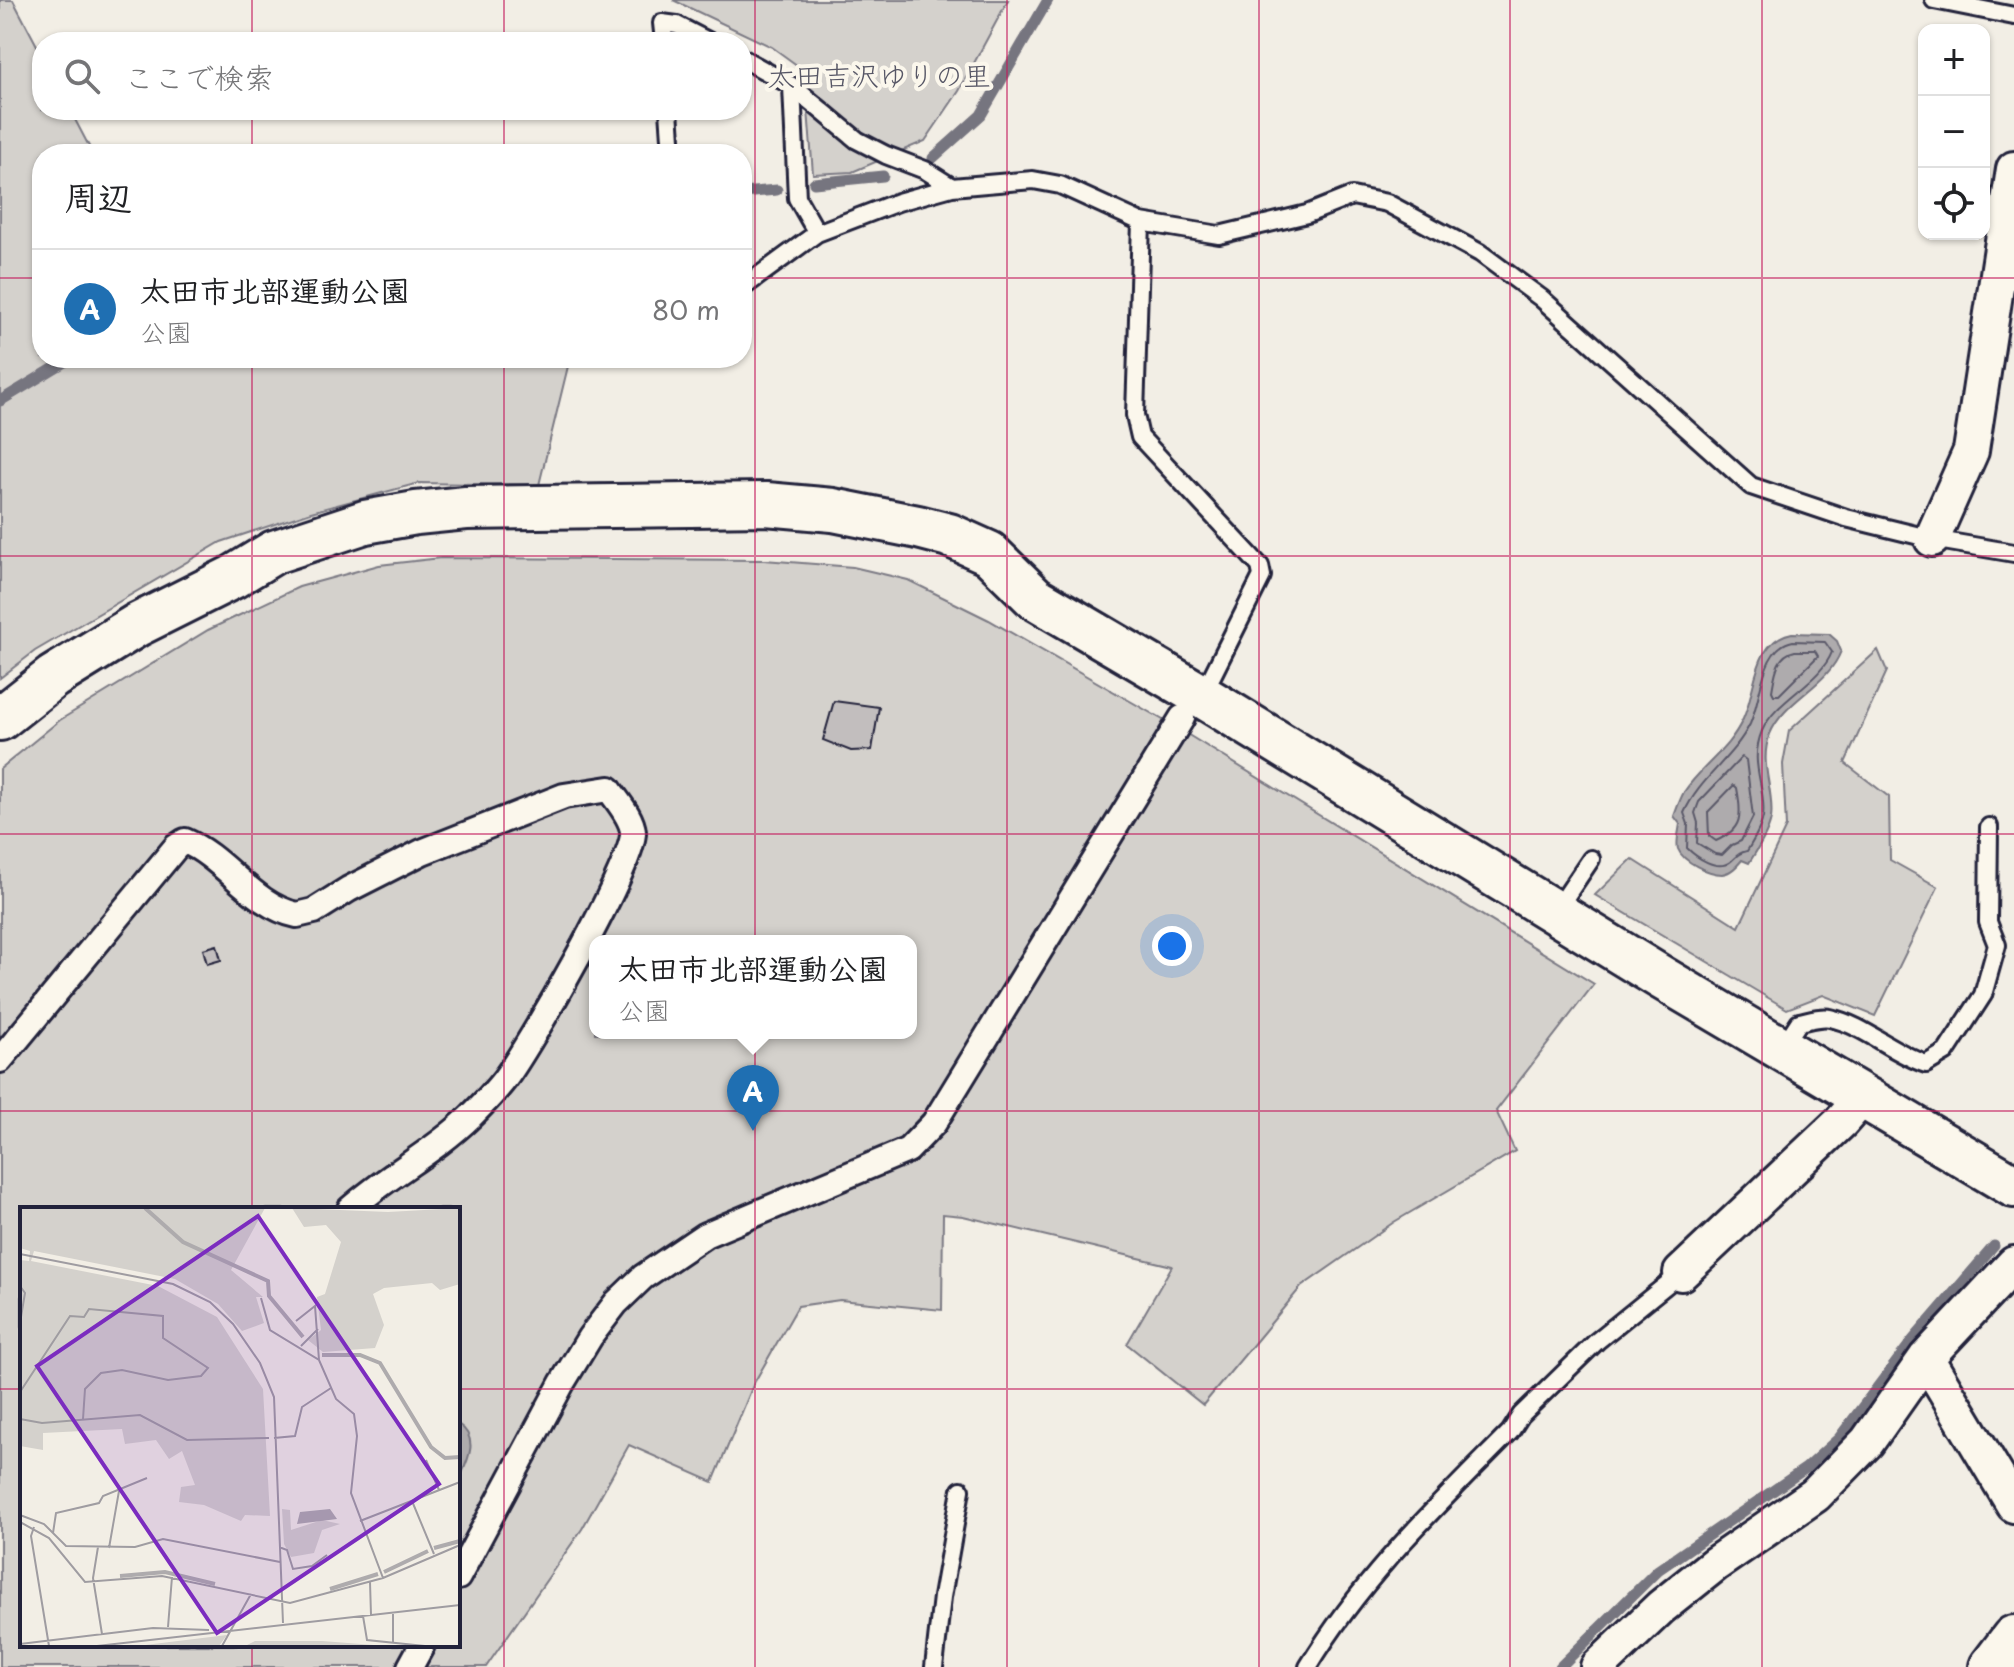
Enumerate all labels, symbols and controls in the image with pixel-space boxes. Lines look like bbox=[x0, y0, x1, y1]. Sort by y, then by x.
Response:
map controls bbox=[1918, 24, 1990, 240]
button: + bbox=[1918, 24, 1990, 96]
search box bbox=[32, 32, 752, 120]
park label: 太田吉沢ゆりの里 bbox=[767, 53, 991, 96]
icon: search bbox=[60, 54, 104, 98]
text: ここで検索 bbox=[124, 54, 274, 99]
button: − bbox=[1918, 96, 1990, 168]
button: locate bbox=[1918, 168, 1990, 240]
text: 周辺 bbox=[64, 170, 132, 222]
text: 太田市北部運動公園 bbox=[140, 267, 410, 312]
text: A bbox=[80, 290, 100, 329]
text: 80 m bbox=[652, 290, 720, 329]
text: 公園 bbox=[140, 312, 192, 351]
your location bbox=[1152, 926, 1192, 966]
popup bbox=[589, 935, 917, 1039]
text: 太田市北部運動公園 bbox=[618, 945, 888, 990]
text: 公園 bbox=[618, 990, 670, 1029]
pin: A bbox=[727, 1065, 779, 1131]
inset map bbox=[20, 1207, 460, 1647]

